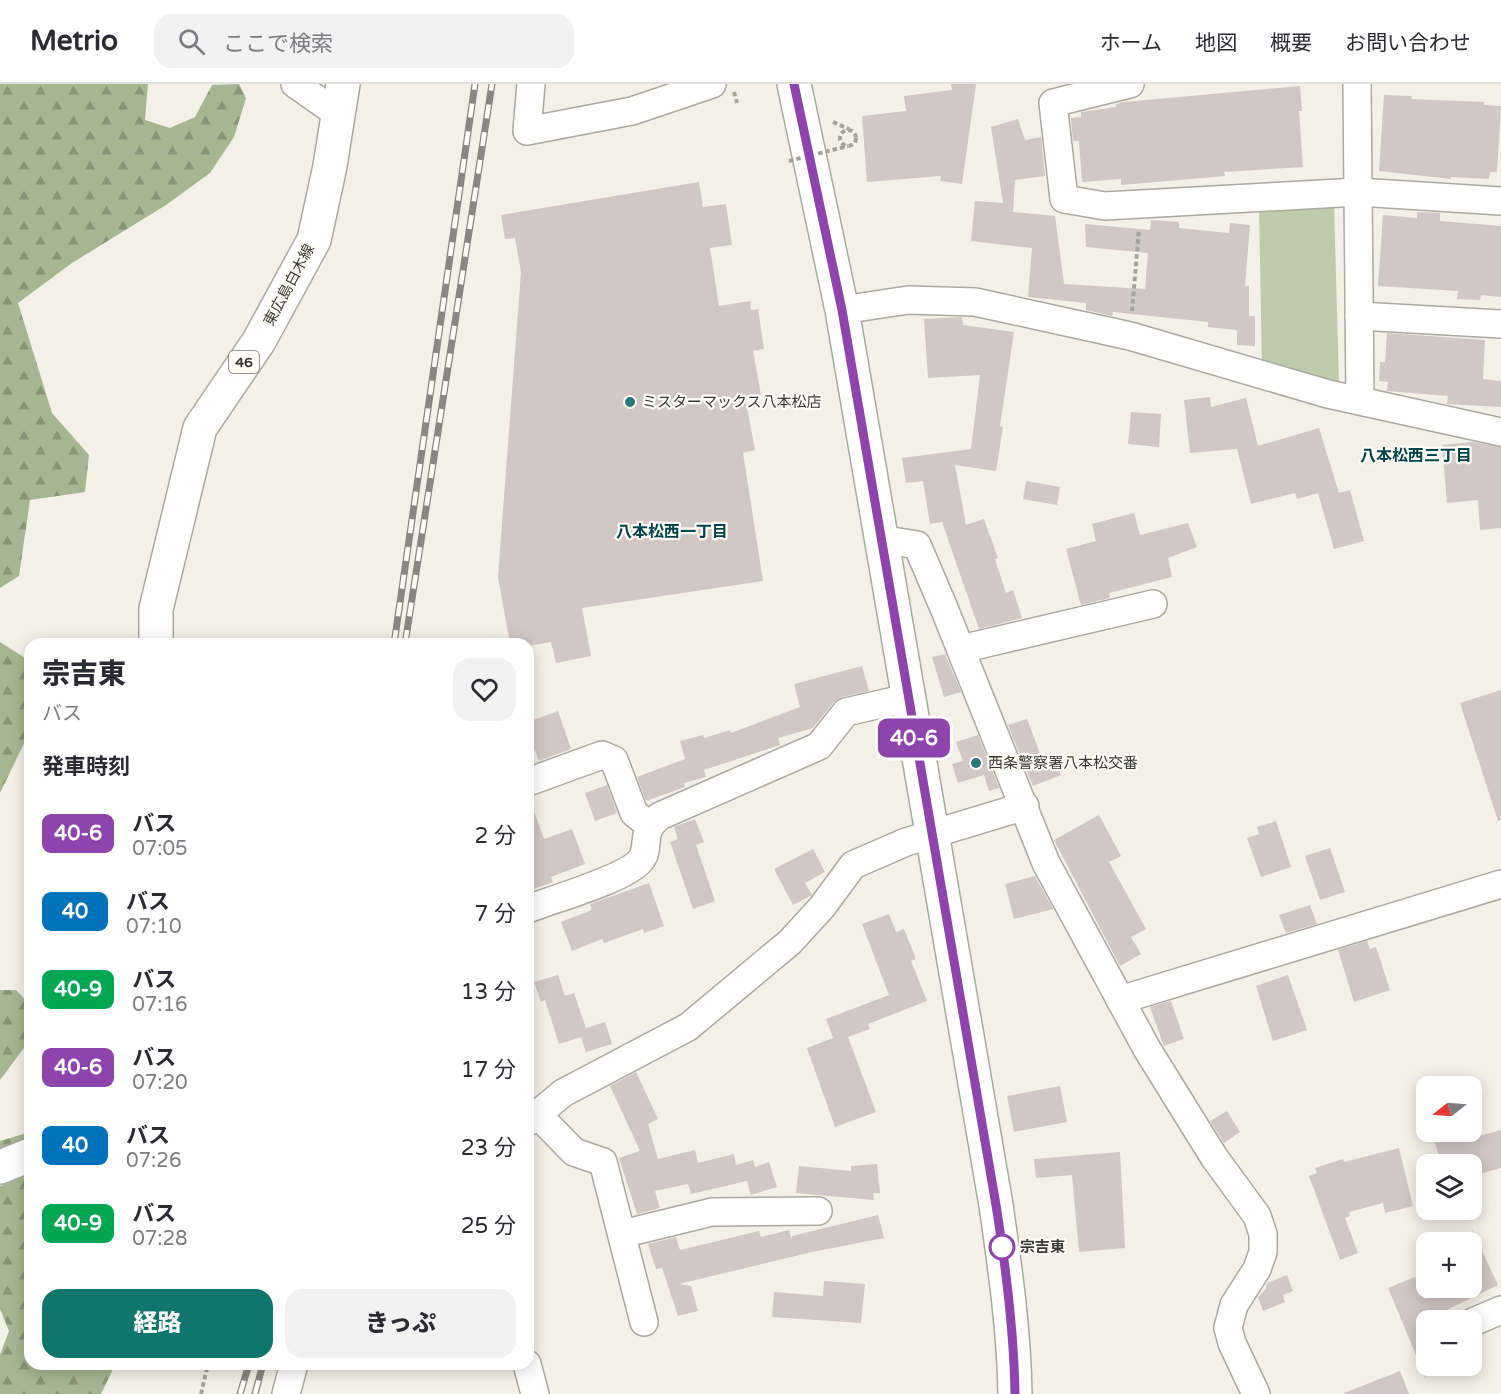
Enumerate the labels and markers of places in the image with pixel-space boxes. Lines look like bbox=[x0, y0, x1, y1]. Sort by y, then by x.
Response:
place label: ミスターマックス八本松店 bbox=[642, 393, 822, 411]
marker: ミスターマックス八本松店 bbox=[623, 395, 637, 409]
place label: 西条警察署八本松交番 bbox=[988, 754, 1138, 772]
marker: 西条警察署八本松交番 bbox=[969, 756, 983, 770]
marker: 宗吉東 bbox=[989, 1234, 1015, 1260]
place label: 宗吉東 bbox=[1020, 1238, 1065, 1256]

